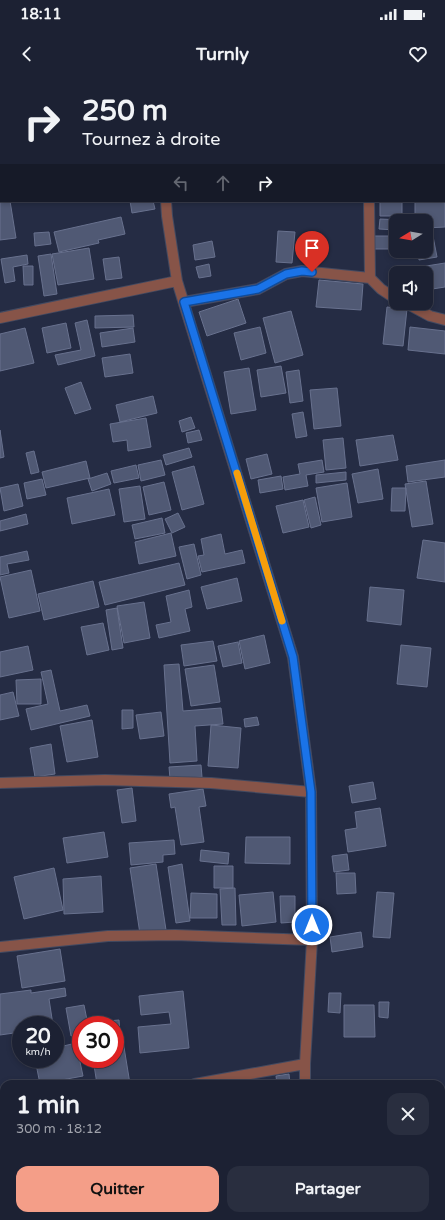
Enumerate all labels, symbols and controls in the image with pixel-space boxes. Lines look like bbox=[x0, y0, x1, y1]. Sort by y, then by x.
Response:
text: 18:11 bbox=[20, 5, 62, 23]
icon: back bbox=[16, 43, 38, 65]
text: Turnly bbox=[196, 43, 249, 65]
icon: heart bbox=[407, 43, 429, 65]
text: 250 m bbox=[82, 94, 168, 128]
icon: right bbox=[16, 96, 68, 148]
text: Tournez à droite bbox=[82, 128, 221, 150]
icon: left bbox=[170, 172, 192, 194]
icon: ahead bbox=[212, 172, 234, 194]
icon: right bbox=[254, 172, 276, 194]
north arrow bbox=[389, 214, 433, 258]
map controls bbox=[389, 214, 433, 310]
pin bbox=[295, 231, 329, 272]
icon: arrive bbox=[301, 237, 323, 259]
button: sound bbox=[389, 266, 433, 310]
position arrow bbox=[291, 904, 333, 946]
speed limit sign: 30 bbox=[72, 1016, 124, 1068]
text: 20 bbox=[25, 1025, 51, 1049]
text: km/h bbox=[25, 1046, 51, 1058]
text: 1 min bbox=[16, 1091, 80, 1120]
button: close bbox=[387, 1093, 429, 1135]
text: 300 m · 18:12 bbox=[16, 1121, 102, 1137]
button: Quitter bbox=[16, 1166, 219, 1212]
button: Partager bbox=[227, 1166, 429, 1212]

